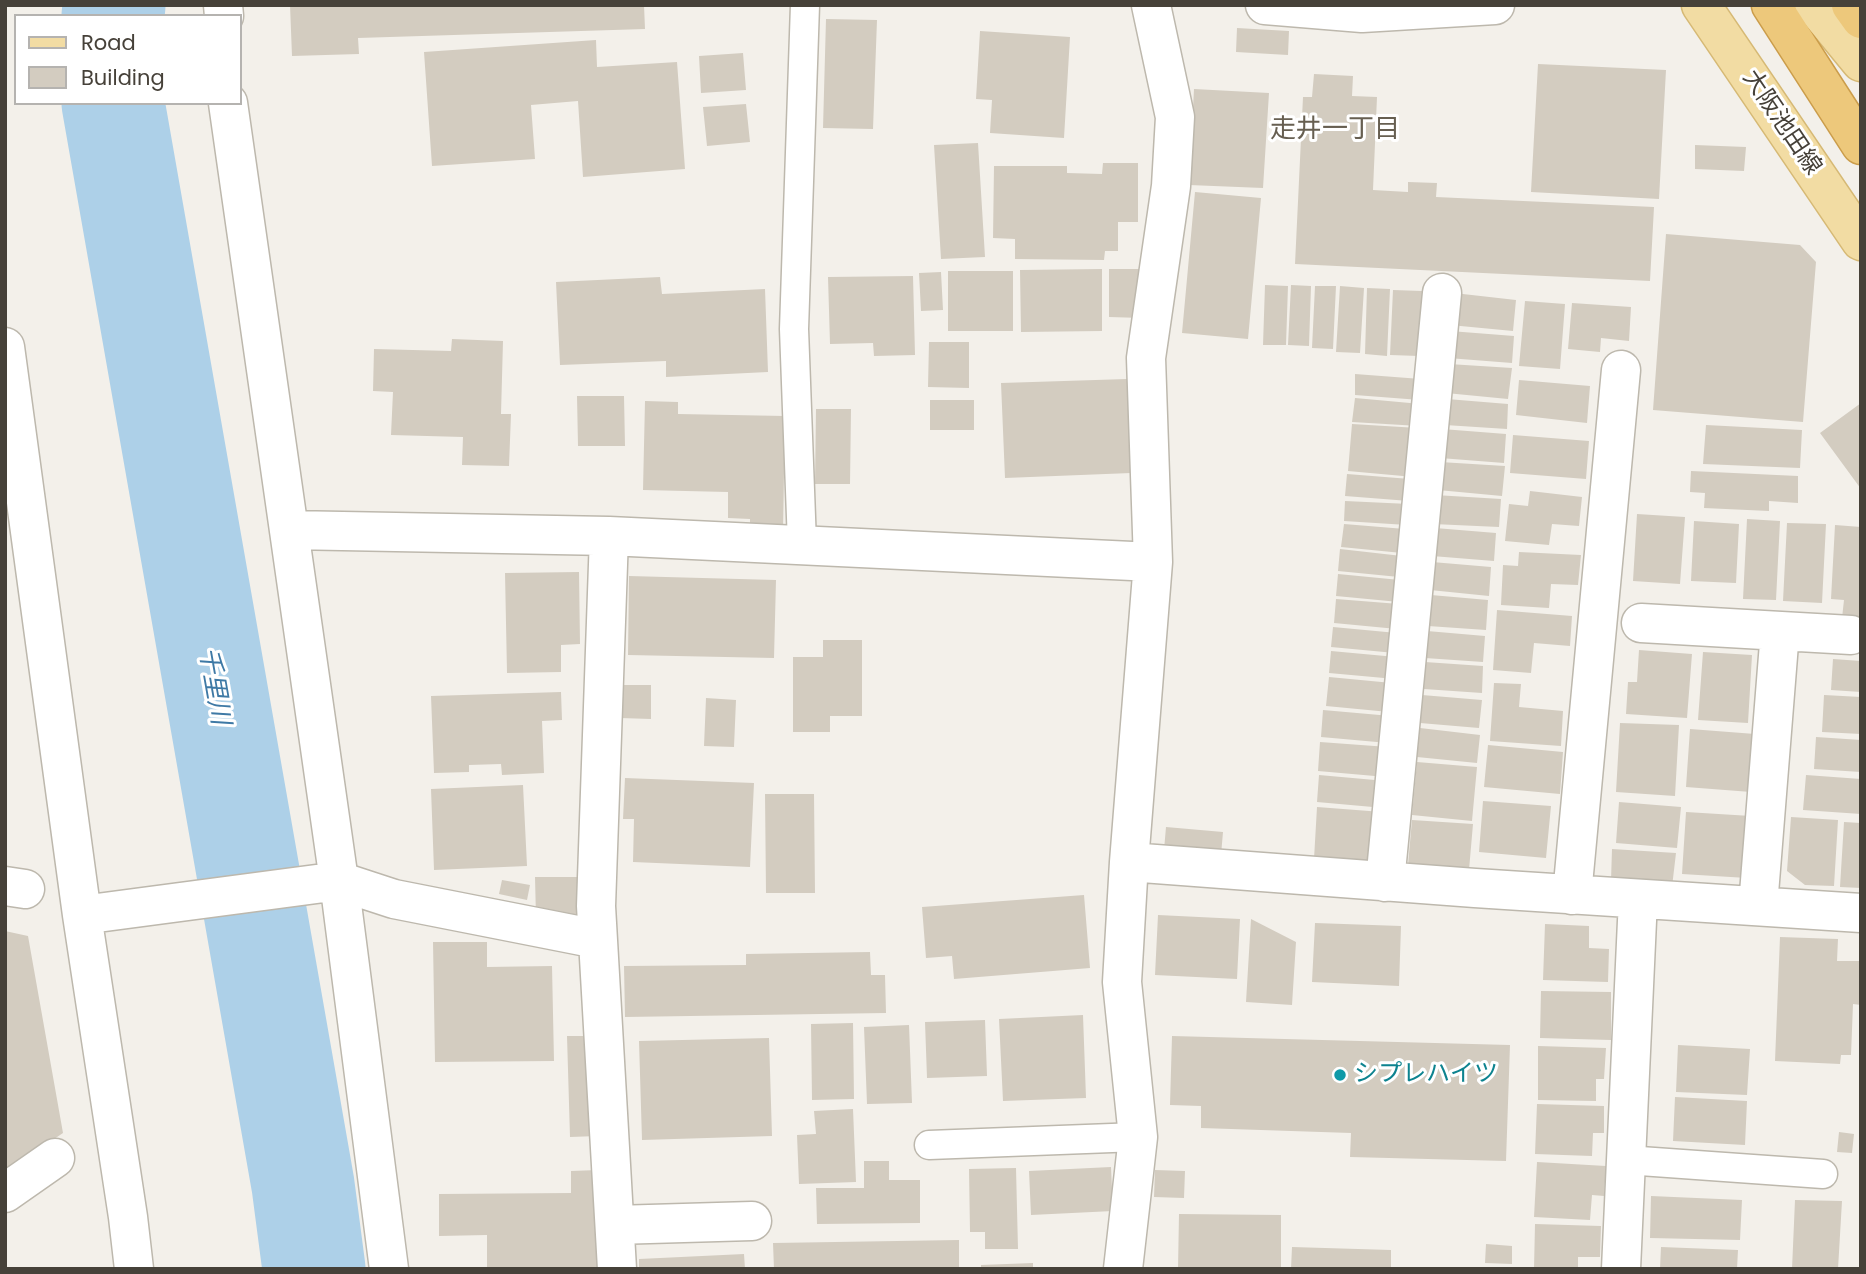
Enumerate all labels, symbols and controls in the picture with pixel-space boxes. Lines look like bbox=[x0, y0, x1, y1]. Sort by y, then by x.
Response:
legend bbox=[14, 14, 242, 105]
text: Road bbox=[81, 28, 136, 57]
text: Building bbox=[81, 63, 165, 92]
street label: 大阪池田線 bbox=[1736, 65, 1826, 181]
district label: 走井一丁目 bbox=[1270, 114, 1400, 146]
water label: 千里川 bbox=[191, 645, 235, 727]
place label: シプレハイツ bbox=[1354, 1061, 1498, 1089]
marker: シプレハイツ bbox=[1332, 1067, 1348, 1083]

